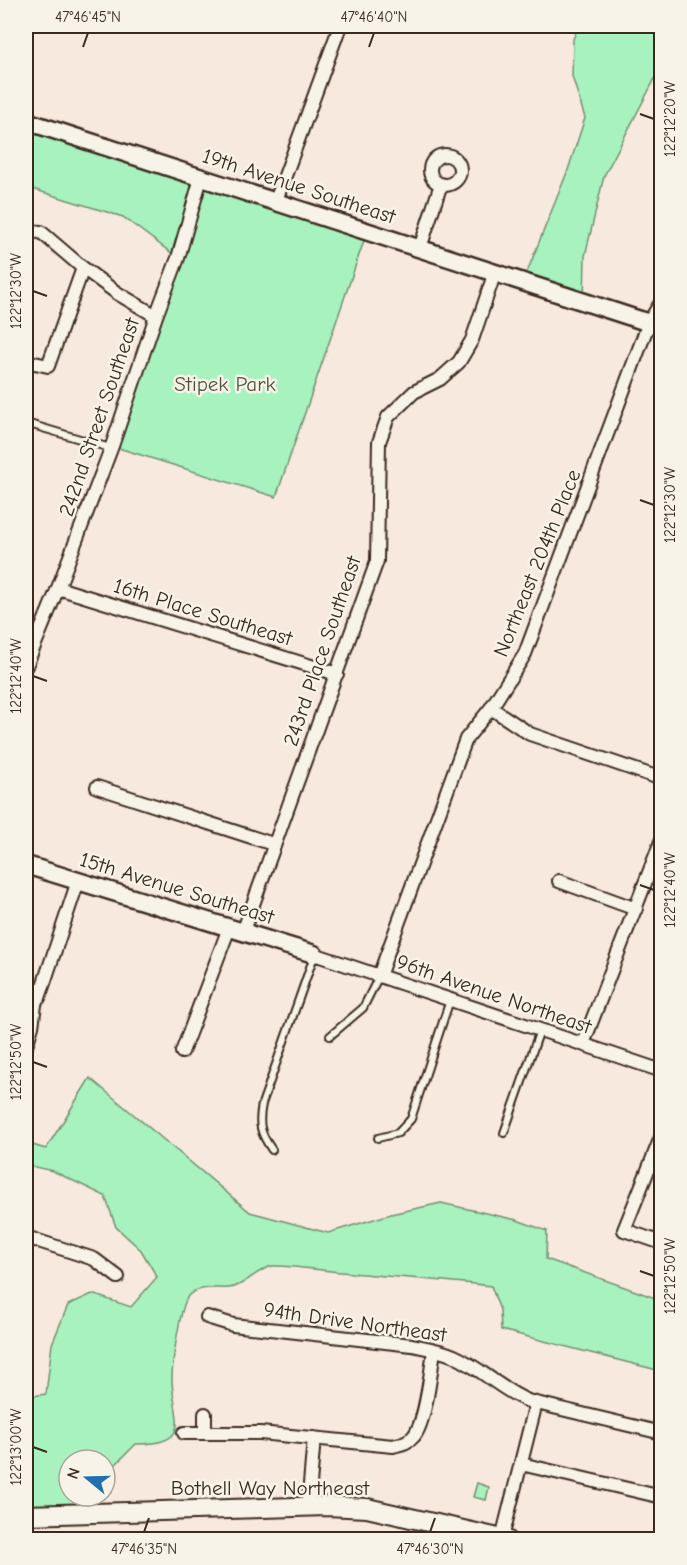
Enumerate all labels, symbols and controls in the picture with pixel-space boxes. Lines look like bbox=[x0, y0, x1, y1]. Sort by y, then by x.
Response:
text: 47°46'45"N bbox=[55, 8, 121, 26]
text: 47°46'40"N bbox=[341, 8, 407, 26]
text: 122°12'20"W bbox=[661, 81, 679, 157]
street label: 19th Avenue Southeast bbox=[199, 143, 399, 229]
text: 122°12'30"W bbox=[7, 253, 25, 329]
street label: 242nd Street Southeast bbox=[54, 314, 145, 519]
park label: Stipek Park bbox=[174, 372, 276, 396]
street label: Northeast 204th Place bbox=[488, 466, 586, 660]
text: 122°12'30"W bbox=[661, 467, 679, 543]
street label: 243rd Place Southeast bbox=[278, 552, 366, 749]
street label: 16th Place Southeast bbox=[111, 573, 296, 651]
text: 122°12'40"W bbox=[7, 638, 25, 714]
street label: 15th Avenue Southeast bbox=[77, 847, 278, 929]
text: 122°12'40"W bbox=[661, 852, 679, 928]
street label: 96th Avenue Northeast bbox=[393, 949, 595, 1039]
text: 122°12'50"W bbox=[7, 1024, 25, 1100]
text: 122°12'50"W bbox=[661, 1238, 679, 1314]
street label: 94th Drive Northeast bbox=[262, 1297, 449, 1347]
text: 122°13'00"W bbox=[7, 1408, 25, 1486]
north arrow bbox=[57, 1448, 117, 1508]
text: N bbox=[64, 1466, 84, 1481]
street label: Bothell Way Northeast bbox=[171, 1476, 370, 1500]
text: 47°46'35"N bbox=[111, 1540, 177, 1558]
text: 47°46'30"N bbox=[396, 1540, 464, 1558]

